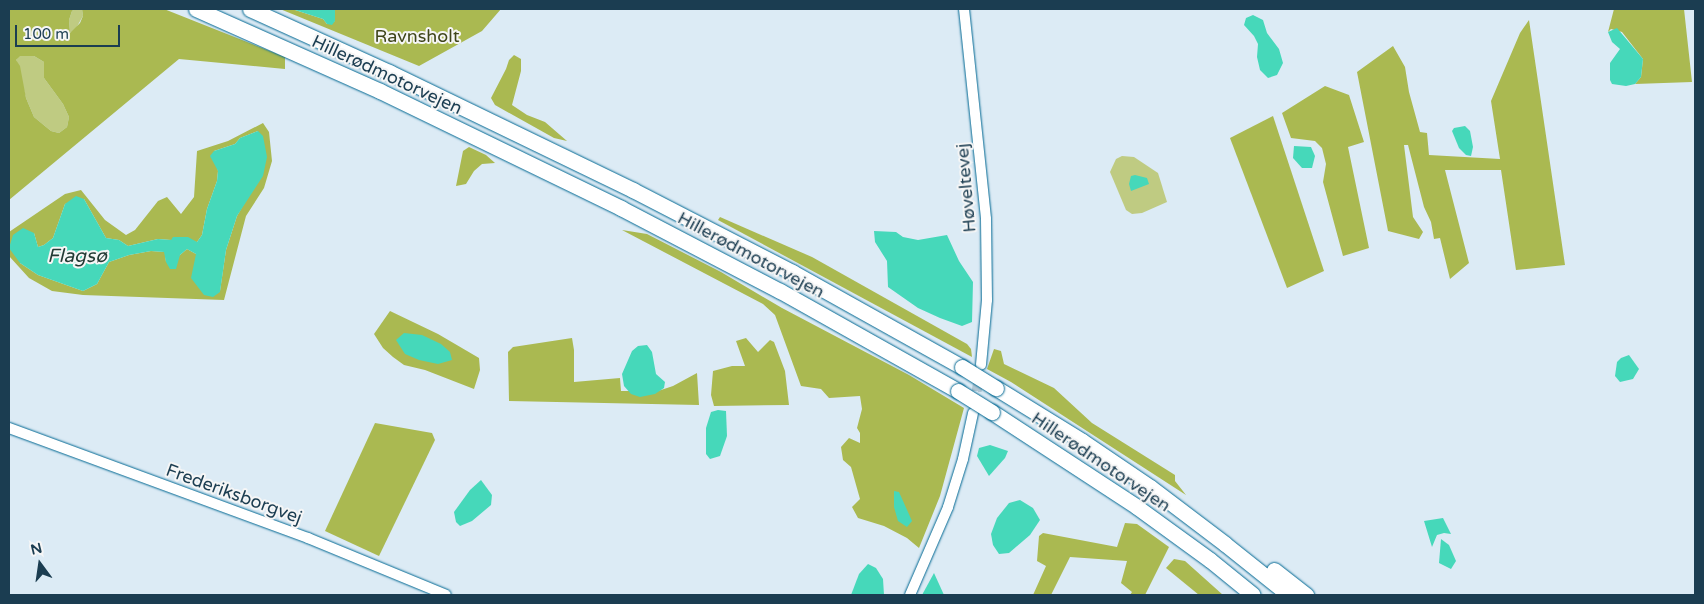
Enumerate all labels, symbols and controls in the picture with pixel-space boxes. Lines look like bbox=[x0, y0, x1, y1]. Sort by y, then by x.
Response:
scale bar bbox=[18, 15, 122, 47]
text: 100 m bbox=[23, 25, 69, 43]
park label: Ravnsholt bbox=[374, 25, 460, 47]
street label: Hillerødmotorvejen bbox=[308, 31, 466, 119]
street label: Høveltevej bbox=[951, 143, 981, 233]
street label: Hillerødmotorvejen bbox=[674, 207, 828, 303]
water label: Flagsø bbox=[47, 246, 107, 268]
street label: Hillerødmotorvejen bbox=[1027, 407, 1175, 517]
street label: Frederiksborgvej bbox=[163, 459, 305, 529]
north arrow bbox=[15, 539, 65, 589]
text: N bbox=[29, 539, 44, 559]

